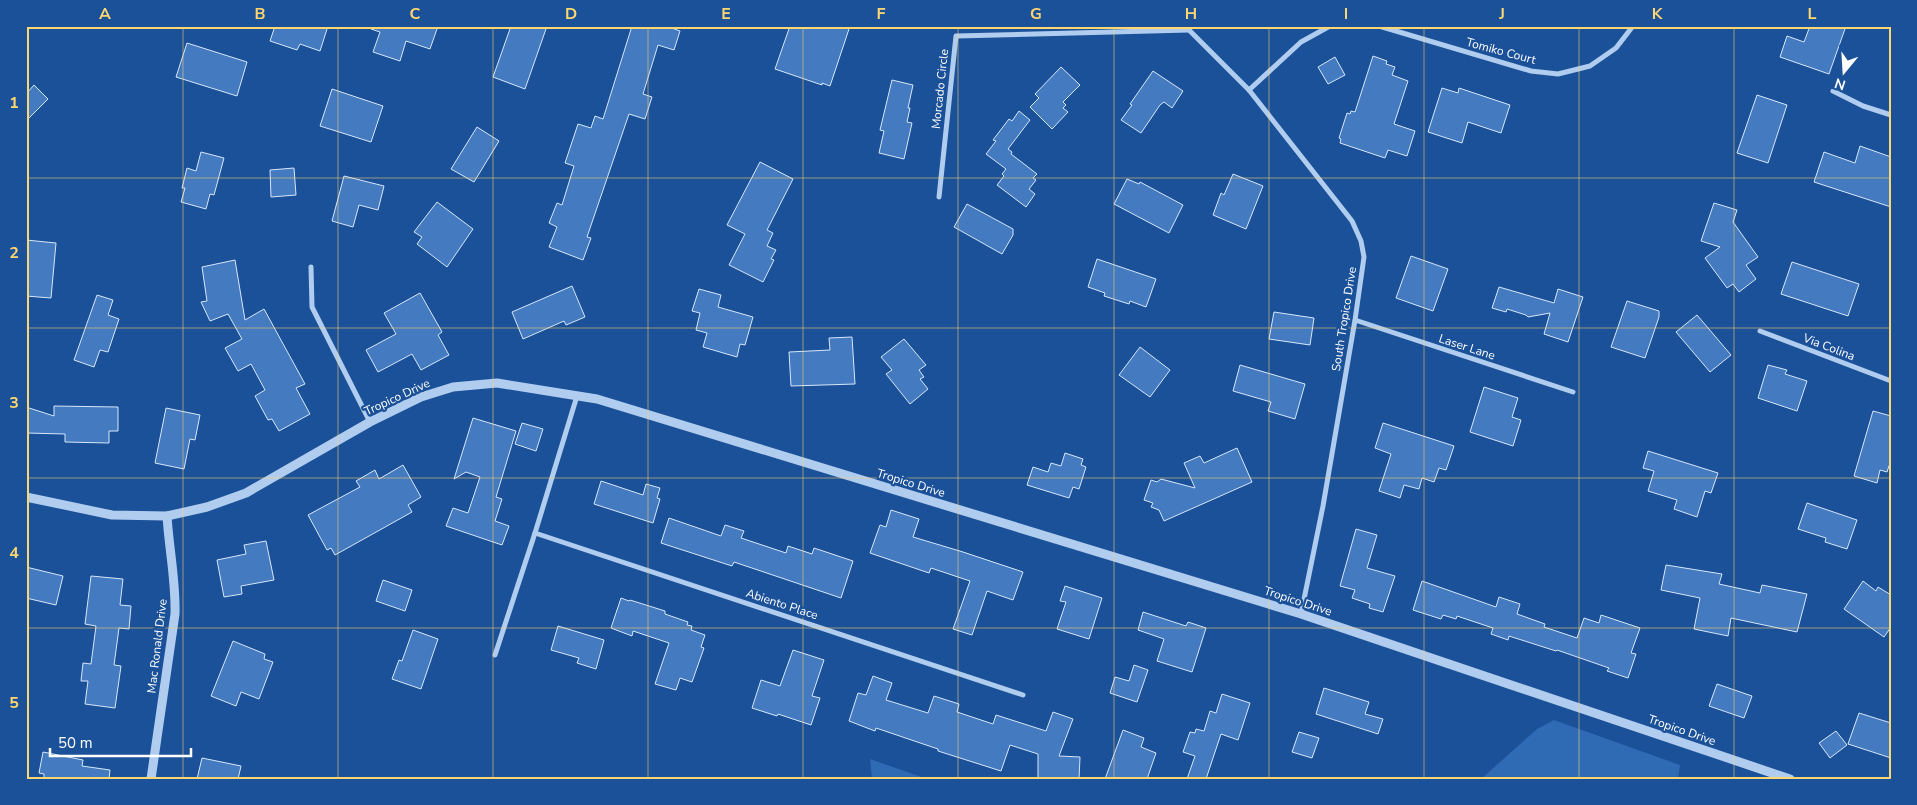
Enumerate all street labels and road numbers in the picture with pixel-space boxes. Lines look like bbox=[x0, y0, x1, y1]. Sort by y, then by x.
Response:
street label: Tomiko Court bbox=[1464, 34, 1538, 68]
street label: Morcado Circle bbox=[928, 48, 952, 130]
street label: South Tropico Drive bbox=[1328, 266, 1360, 372]
street label: Via Colina bbox=[1800, 329, 1857, 364]
street label: Laser Lane bbox=[1437, 330, 1497, 364]
street label: Tropico Drive bbox=[362, 375, 432, 419]
street label: Tropico Drive bbox=[875, 465, 947, 501]
street label: Tropico Drive bbox=[1262, 582, 1334, 620]
street label: Abiento Place bbox=[744, 585, 820, 623]
street label: Mac Ronald Drive bbox=[143, 598, 171, 694]
street label: Tropico Drive bbox=[1646, 711, 1718, 749]

